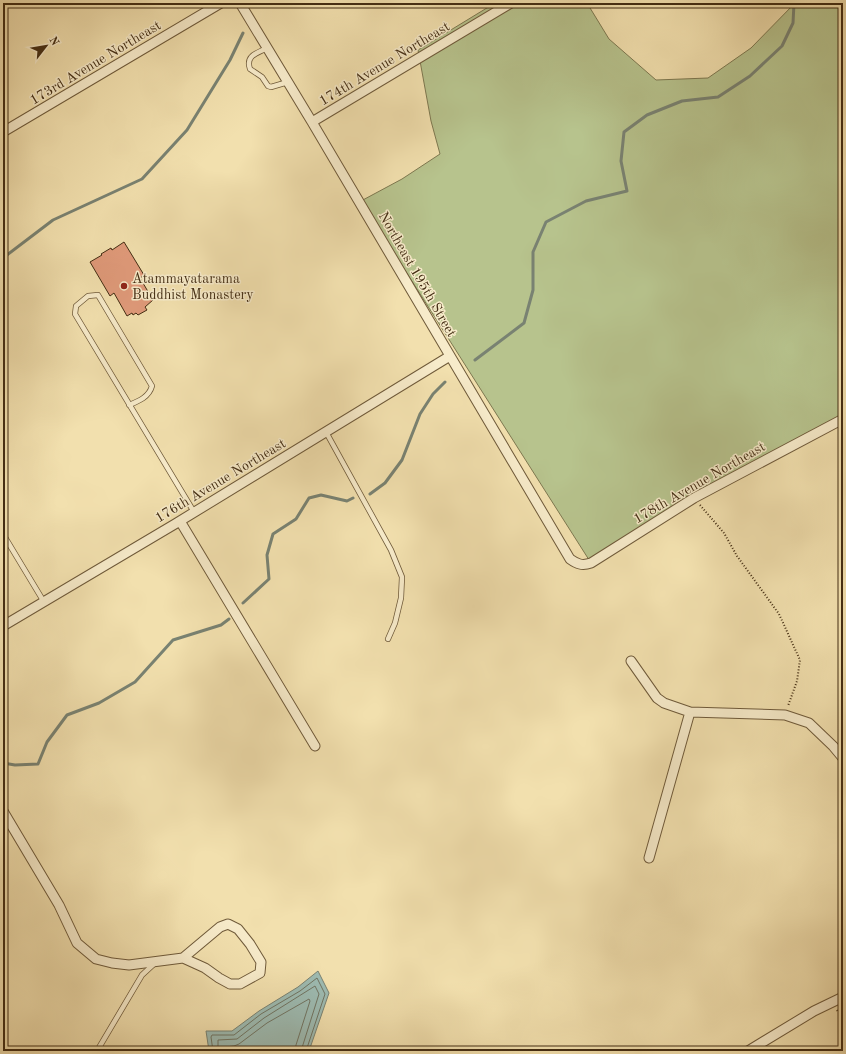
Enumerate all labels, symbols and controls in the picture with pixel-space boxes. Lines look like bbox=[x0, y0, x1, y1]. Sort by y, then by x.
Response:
street label: 173rd Avenue Northeast bbox=[26, 16, 164, 108]
street label: 174th Avenue Northeast bbox=[317, 19, 452, 108]
north arrow bbox=[26, 26, 66, 66]
street label: Northeast 195th Street bbox=[376, 209, 459, 340]
place label: Atammayatarama Buddhist Monastery bbox=[132, 272, 254, 302]
marker: Atammayatarama Buddhist Monastery bbox=[119, 281, 129, 291]
street label: 176th Avenue Northeast bbox=[153, 436, 288, 525]
street label: 178th Avenue Northeast bbox=[631, 439, 768, 526]

